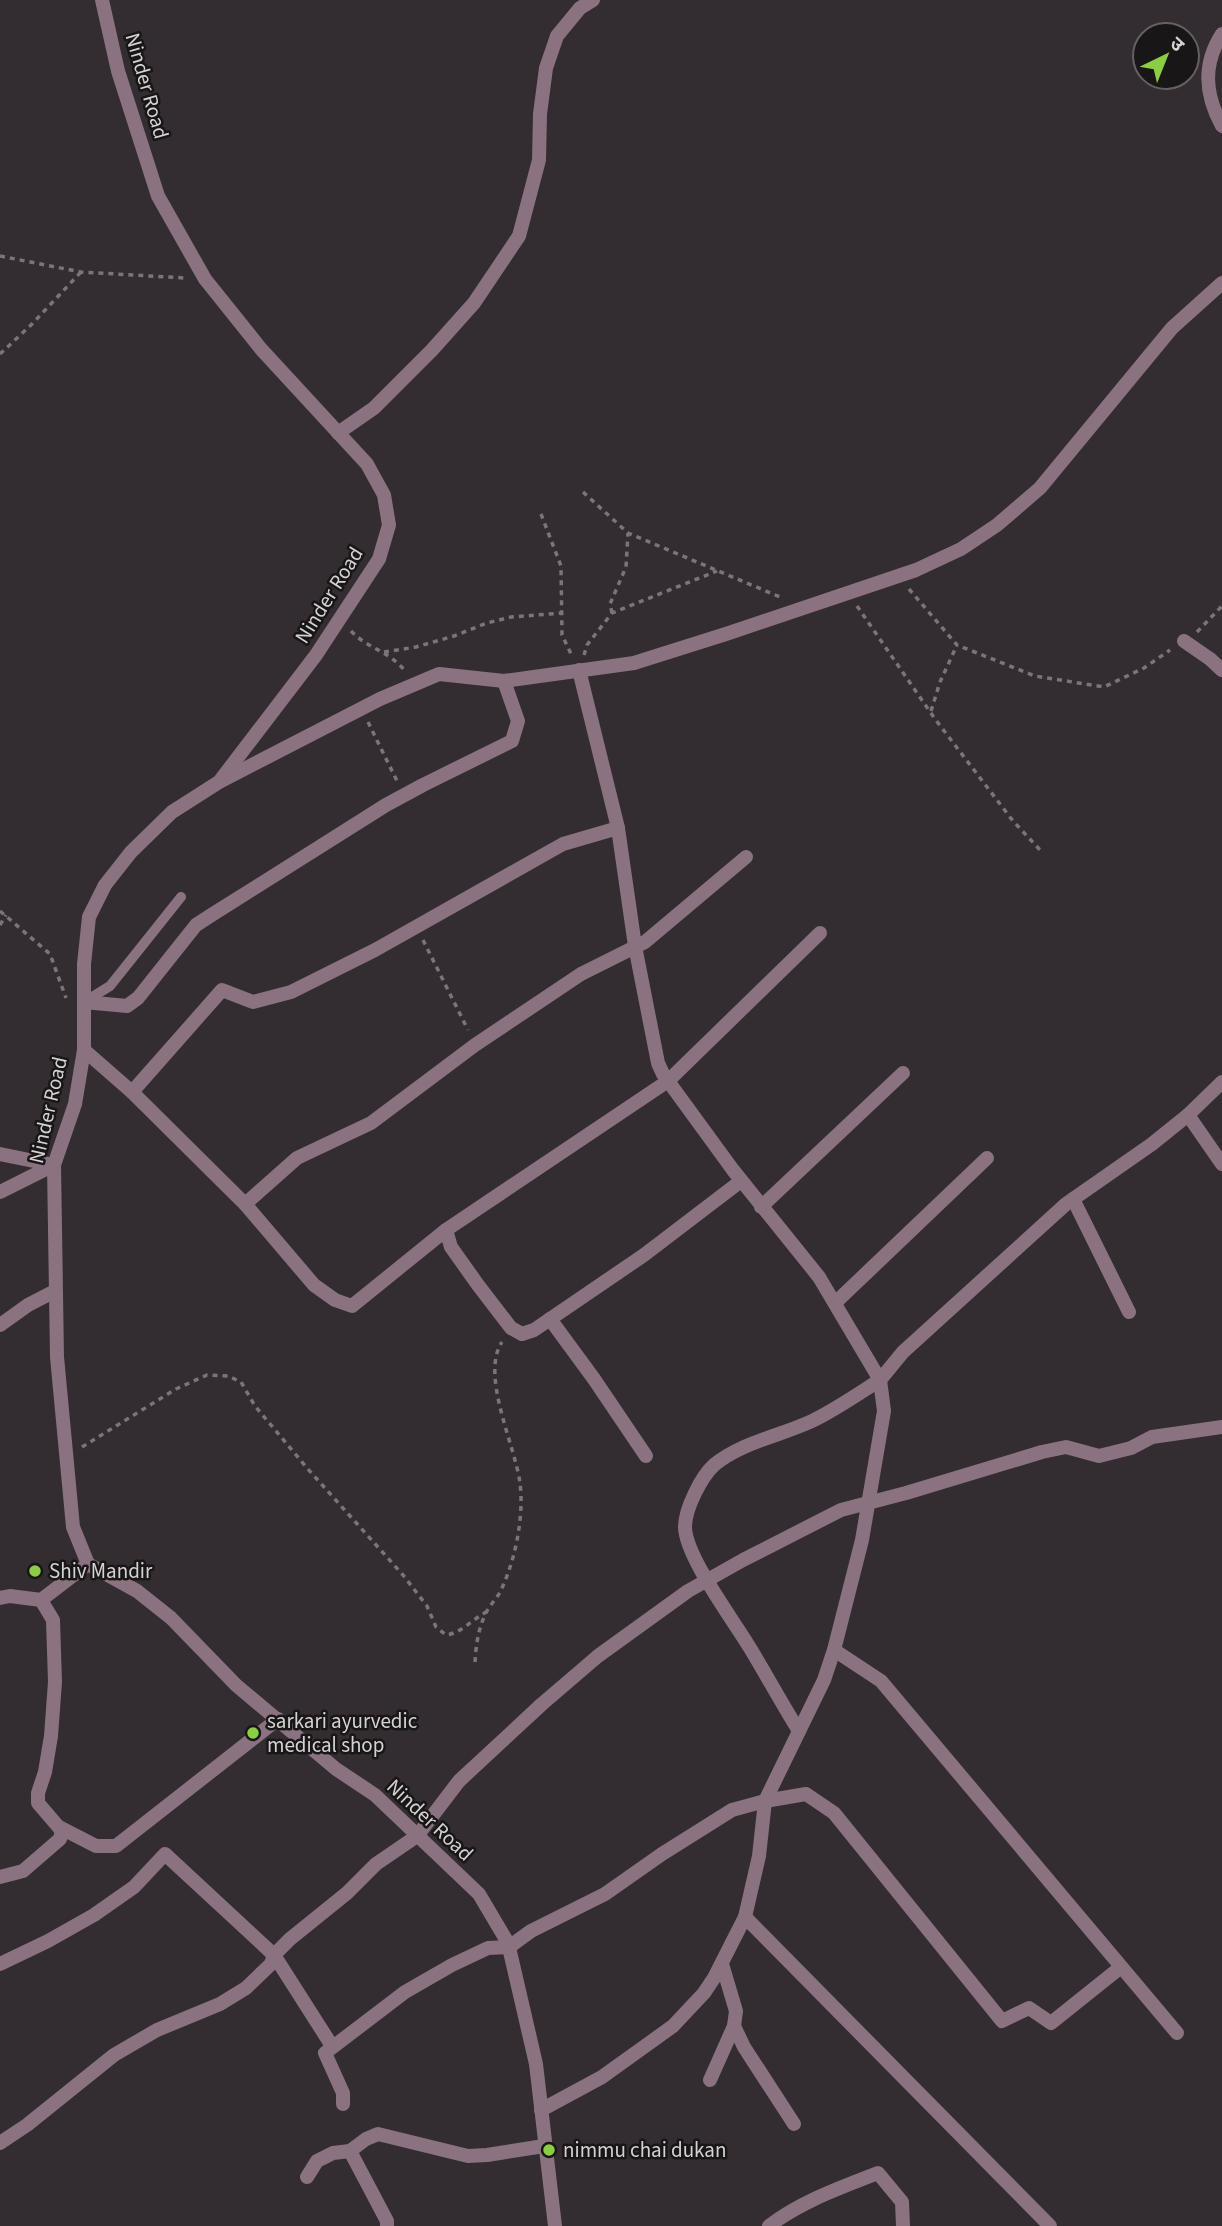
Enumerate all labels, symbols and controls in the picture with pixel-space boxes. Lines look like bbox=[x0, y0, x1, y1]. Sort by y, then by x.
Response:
north arrow bbox=[1131, 21, 1201, 91]
street label: Ninder Road bbox=[118, 30, 176, 142]
text: उ bbox=[1163, 31, 1190, 59]
street label: Ninder Road bbox=[287, 541, 371, 649]
street label: Ninder Road bbox=[21, 1054, 75, 1166]
place label: Shiv Mandir bbox=[49, 1556, 153, 1586]
marker: Shiv Mandir bbox=[27, 1563, 43, 1579]
place label: sarkari ayurvedic medical shop bbox=[267, 1706, 418, 1760]
marker: sarkari ayurvedic medical shop bbox=[245, 1725, 261, 1741]
street label: Ninder Road bbox=[380, 1772, 480, 1868]
place label: nimmu chai dukan bbox=[563, 2135, 726, 2165]
marker: nimmu chai dukan bbox=[541, 2142, 557, 2158]

